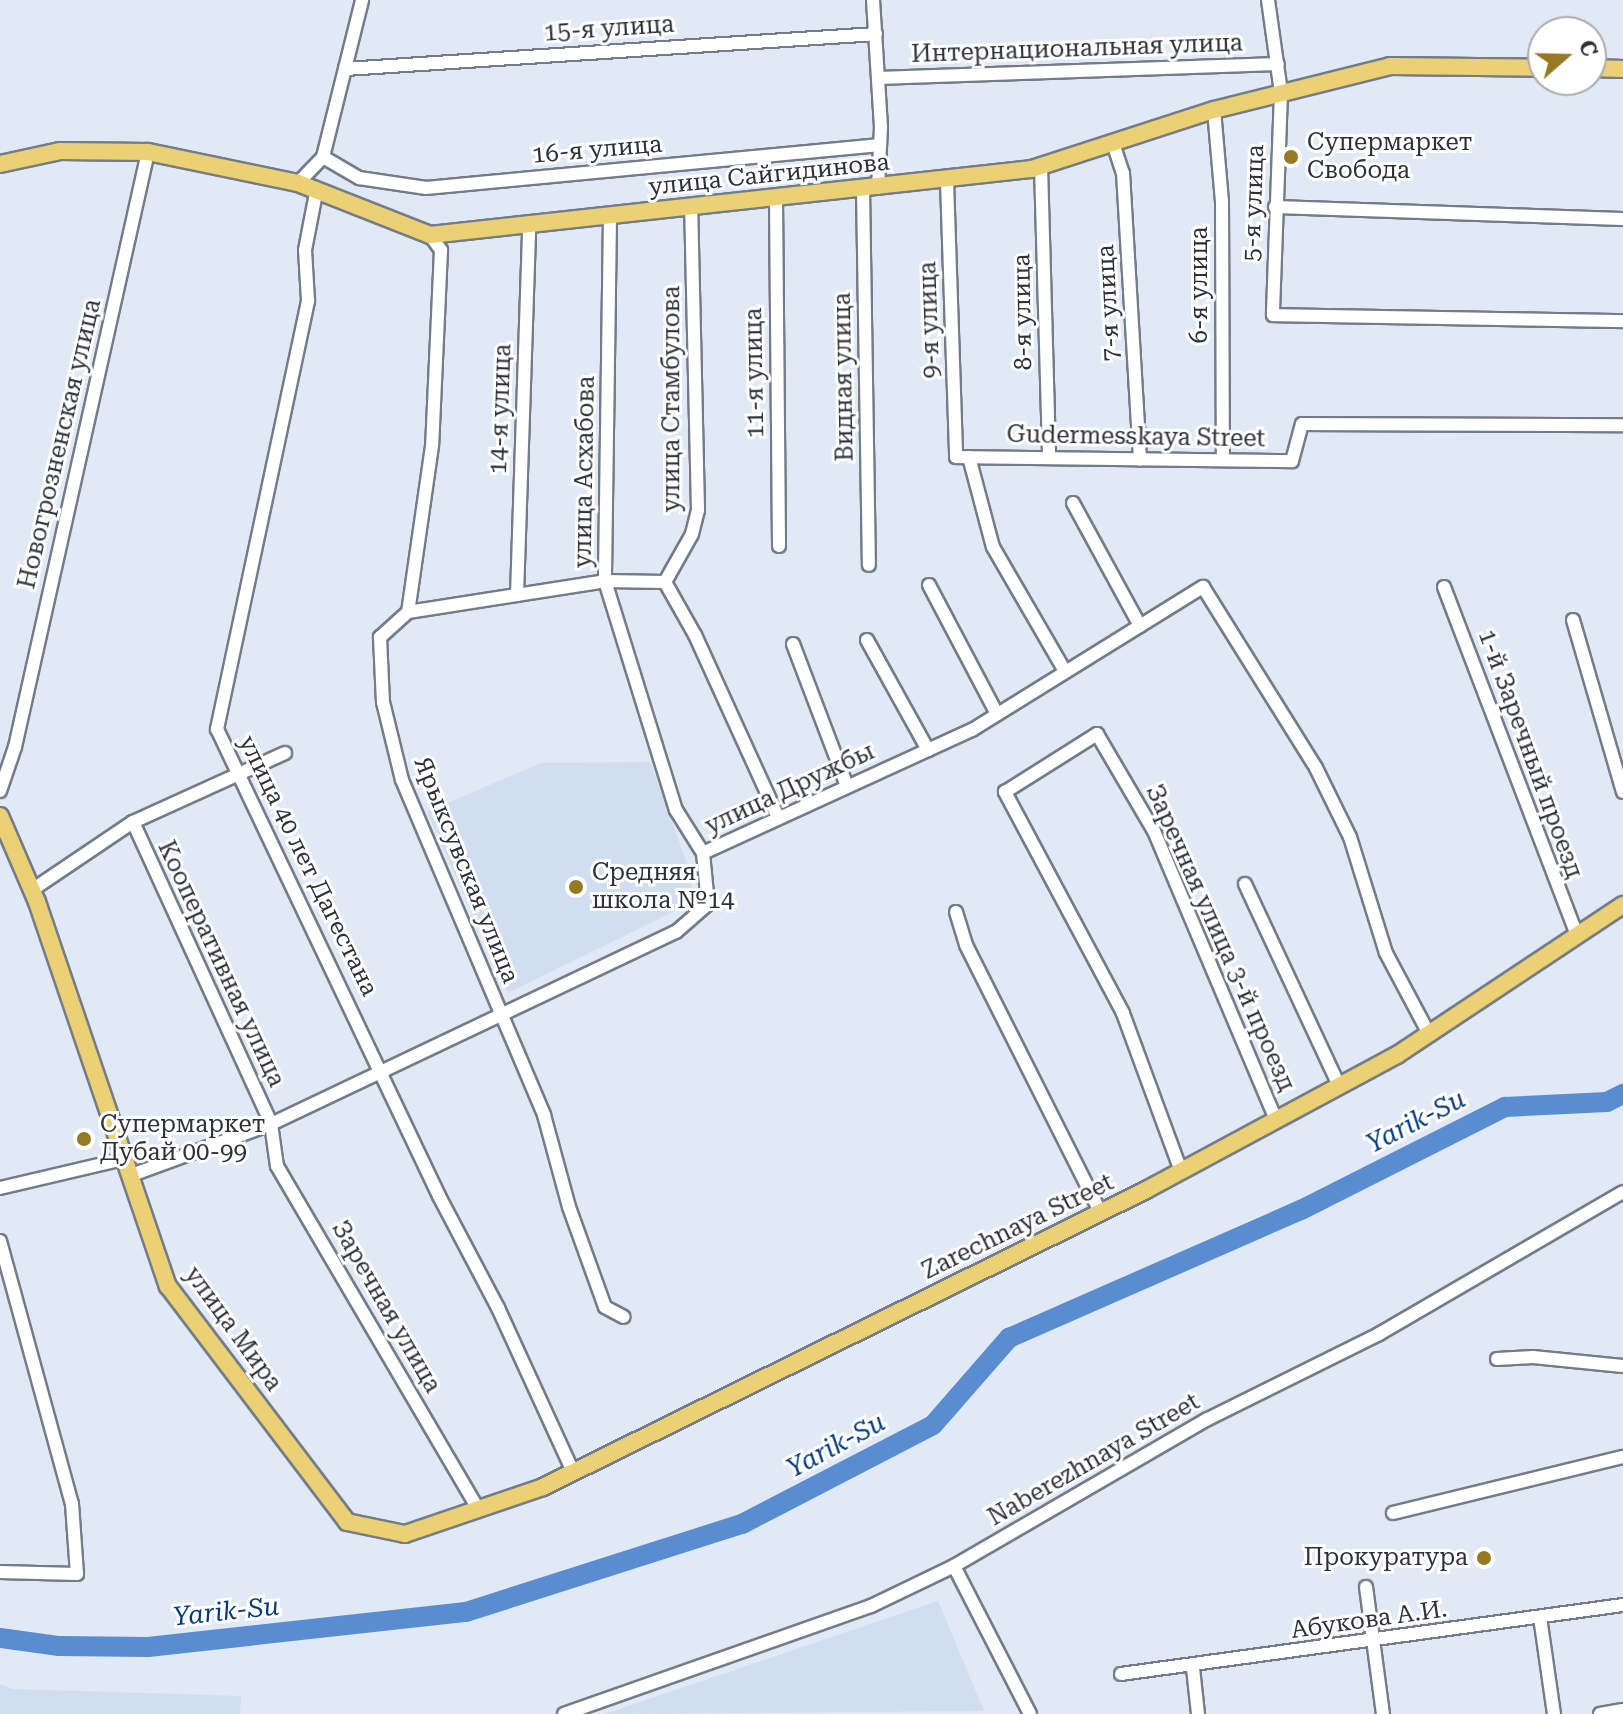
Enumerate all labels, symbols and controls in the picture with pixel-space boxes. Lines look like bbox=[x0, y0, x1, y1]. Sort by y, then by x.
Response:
street label: 15-я улица bbox=[543, 10, 675, 48]
north arrow bbox=[1527, 16, 1607, 96]
street label: Интернациональная улица bbox=[911, 29, 1243, 69]
text: С bbox=[1574, 37, 1603, 60]
place label: Супермаркет Свобода bbox=[1307, 129, 1472, 185]
street label: 16-я улица bbox=[531, 130, 663, 170]
street label: 5-я улица bbox=[1238, 144, 1270, 262]
street label: улица Сайгидинова bbox=[647, 148, 891, 202]
marker: Супермаркет Свобода bbox=[1282, 148, 1300, 166]
street label: 6-я улица bbox=[1186, 227, 1214, 343]
street label: 7-я улица bbox=[1092, 244, 1126, 362]
street label: 8-я улица bbox=[1008, 253, 1038, 371]
street label: 9-я улица bbox=[914, 261, 946, 379]
street label: улица Стамбулова bbox=[658, 286, 686, 512]
street label: Видная улица bbox=[828, 292, 860, 462]
street label: Новогрозненская улица bbox=[13, 296, 107, 592]
street label: 11-я улица bbox=[739, 308, 771, 438]
street label: 14-я улица bbox=[484, 343, 518, 475]
street label: улица Асхабова bbox=[569, 376, 601, 568]
street label: Gudermesskaya Street bbox=[1006, 420, 1266, 454]
street label: 1-й Заречный проезд bbox=[1472, 626, 1588, 882]
street label: улица 40 лет Дагестана bbox=[232, 731, 384, 1001]
street label: улица Дружбы bbox=[701, 737, 879, 841]
street label: Ярыксувская улица bbox=[407, 753, 525, 987]
street label: Заречная улица 3-й проезд bbox=[1139, 780, 1301, 1096]
street label: Кооперативная улица bbox=[151, 836, 291, 1092]
place label: Средняя школа №14 bbox=[592, 859, 734, 915]
marker: Средняя школа №14 bbox=[567, 878, 585, 896]
water label: Yarik-Su bbox=[1361, 1084, 1471, 1160]
place label: Супермаркет Дубай 00-99 bbox=[100, 1111, 265, 1167]
marker: Супермаркет Дубай 00-99 bbox=[75, 1130, 93, 1148]
street label: Zarechnaya Street bbox=[918, 1168, 1118, 1286]
street label: Заречная улица bbox=[325, 1216, 447, 1398]
street label: улица Мира bbox=[178, 1261, 288, 1397]
street label: Naberezhnaya Street bbox=[983, 1388, 1205, 1532]
water label: Yarik-Su bbox=[781, 1407, 891, 1485]
place label: Прокуратура bbox=[1304, 1544, 1468, 1572]
marker: Прокуратура bbox=[1475, 1549, 1493, 1567]
water label: Yarik-Su bbox=[171, 1591, 281, 1633]
street label: Абукова А.И. bbox=[1289, 1595, 1449, 1645]

